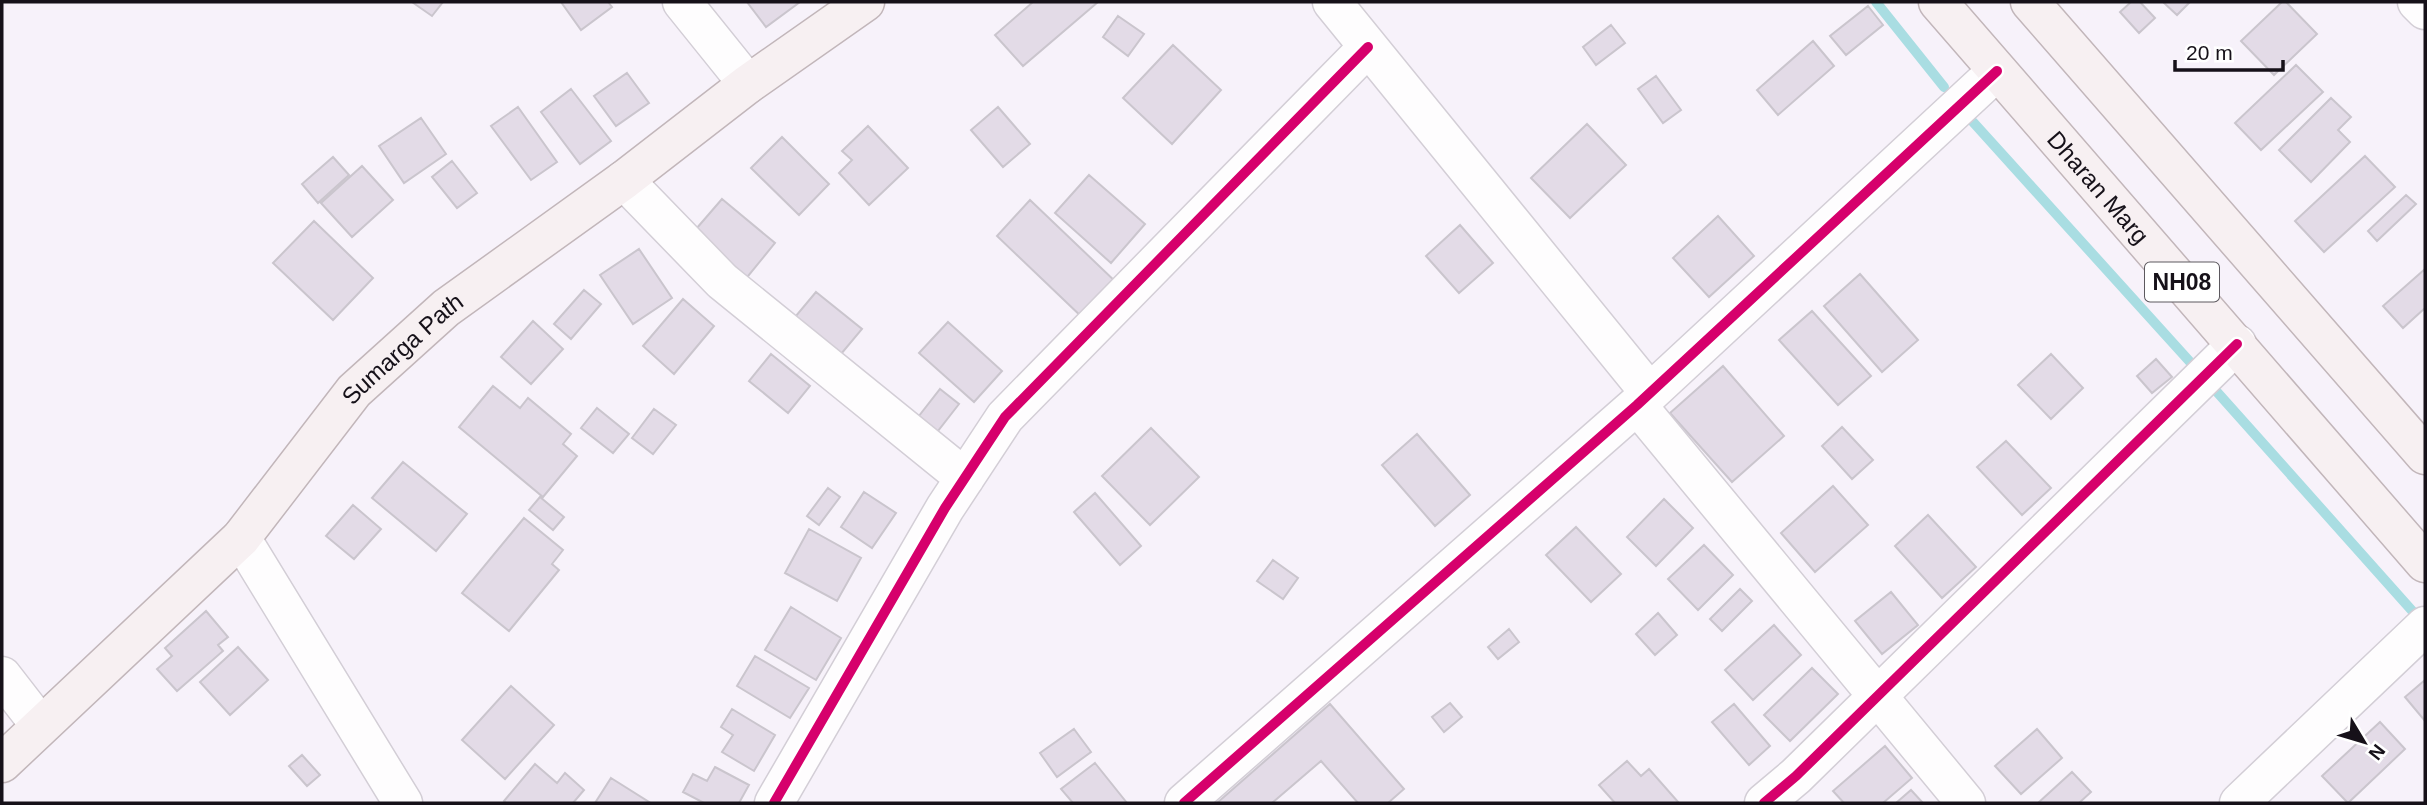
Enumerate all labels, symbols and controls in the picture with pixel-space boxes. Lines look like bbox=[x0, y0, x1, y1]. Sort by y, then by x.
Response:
scale bar bbox=[2175, 28, 2284, 72]
text: 20 m bbox=[2186, 41, 2233, 64]
street label: Dharan Marg bbox=[2042, 125, 2155, 249]
road number: NH08 bbox=[2145, 262, 2219, 302]
street label: Sumarga Path bbox=[336, 287, 468, 409]
north arrow bbox=[2329, 707, 2399, 777]
text: N bbox=[2365, 740, 2390, 764]

